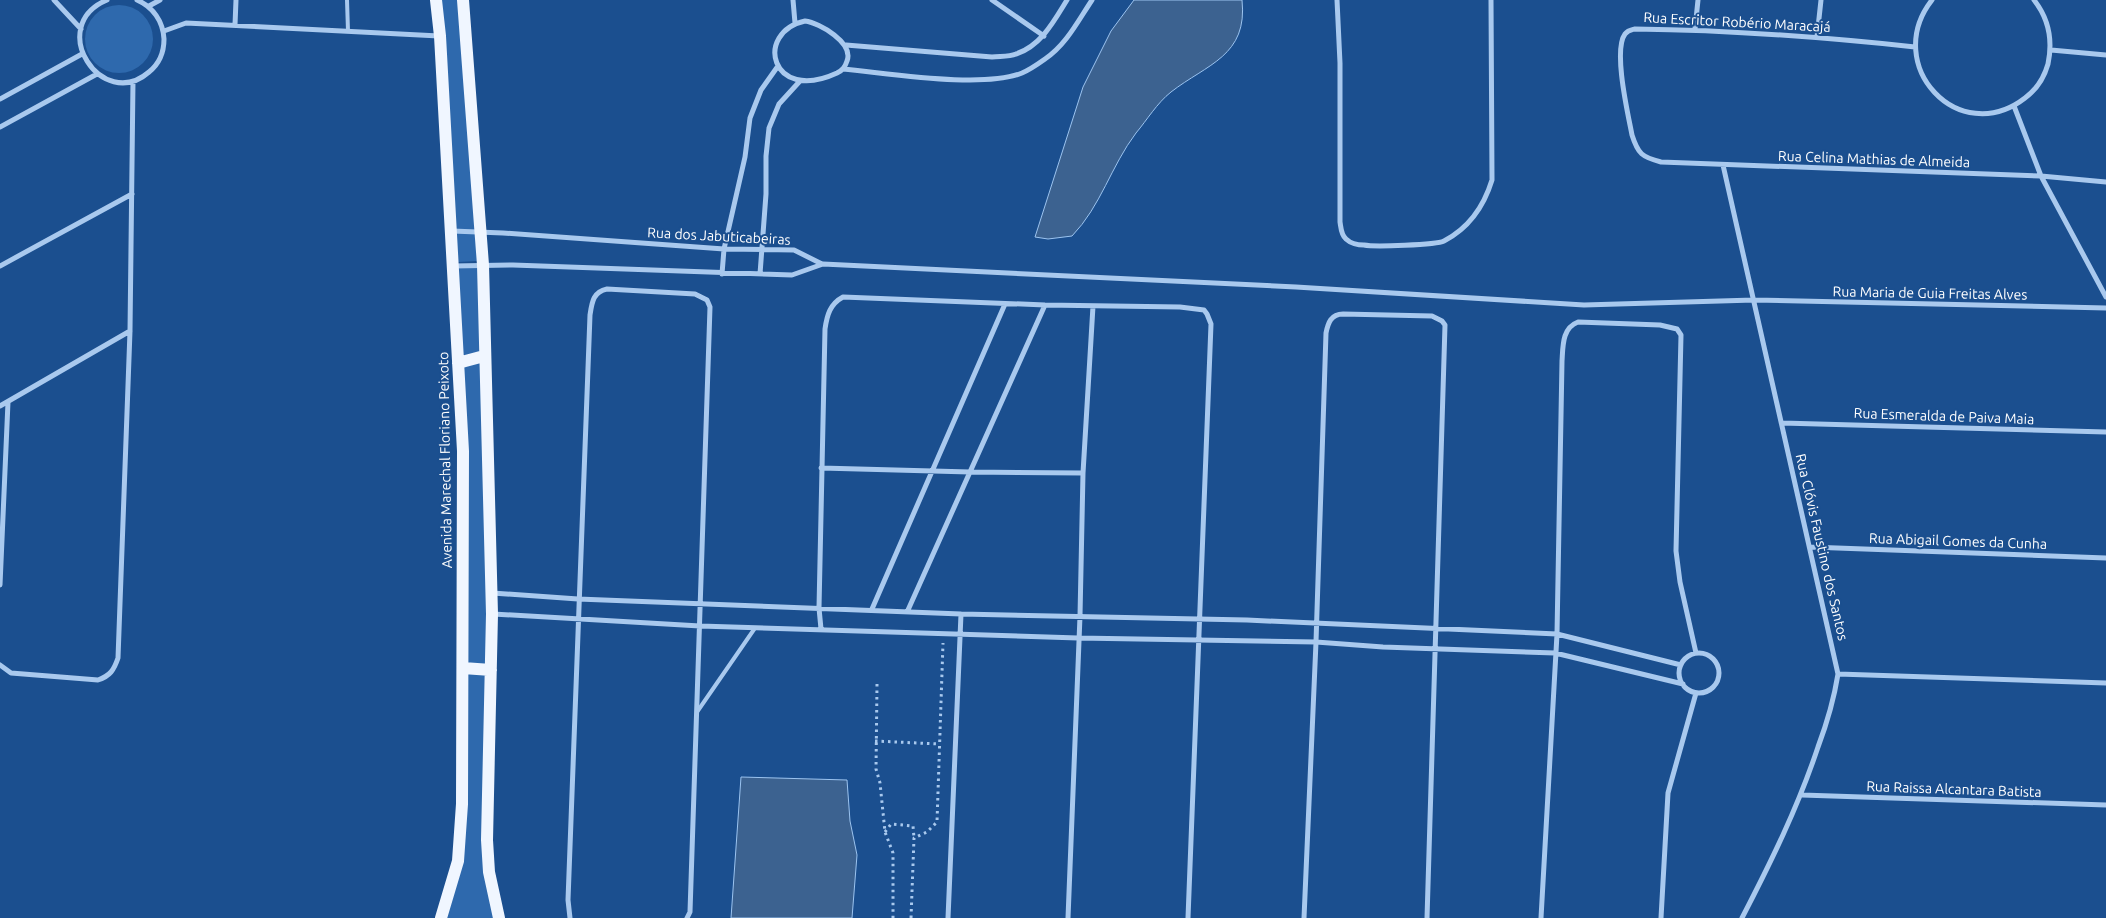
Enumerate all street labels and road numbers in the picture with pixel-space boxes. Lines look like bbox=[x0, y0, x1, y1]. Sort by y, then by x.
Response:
street label: Rua Escritor Robério Maracajá bbox=[1643, 9, 1831, 35]
street label: Rua Celina Mathias de Almeida bbox=[1778, 148, 1970, 170]
street label: Rua dos Jabuticabeiras bbox=[647, 224, 791, 248]
street label: Rua Maria de Guia Freitas Alves bbox=[1833, 283, 2027, 303]
street label: Avenida Marechal Floriano Peixoto bbox=[435, 351, 455, 569]
street label: Rua Esmeralda de Paiva Maia bbox=[1853, 405, 2035, 427]
street label: Rua Clóvis Faustino dos Santos bbox=[1793, 452, 1851, 642]
street label: Rua Abigail Gomes da Cunha bbox=[1869, 530, 2047, 552]
street label: Rua Raissa Alcantara Batista bbox=[1866, 778, 2042, 800]

